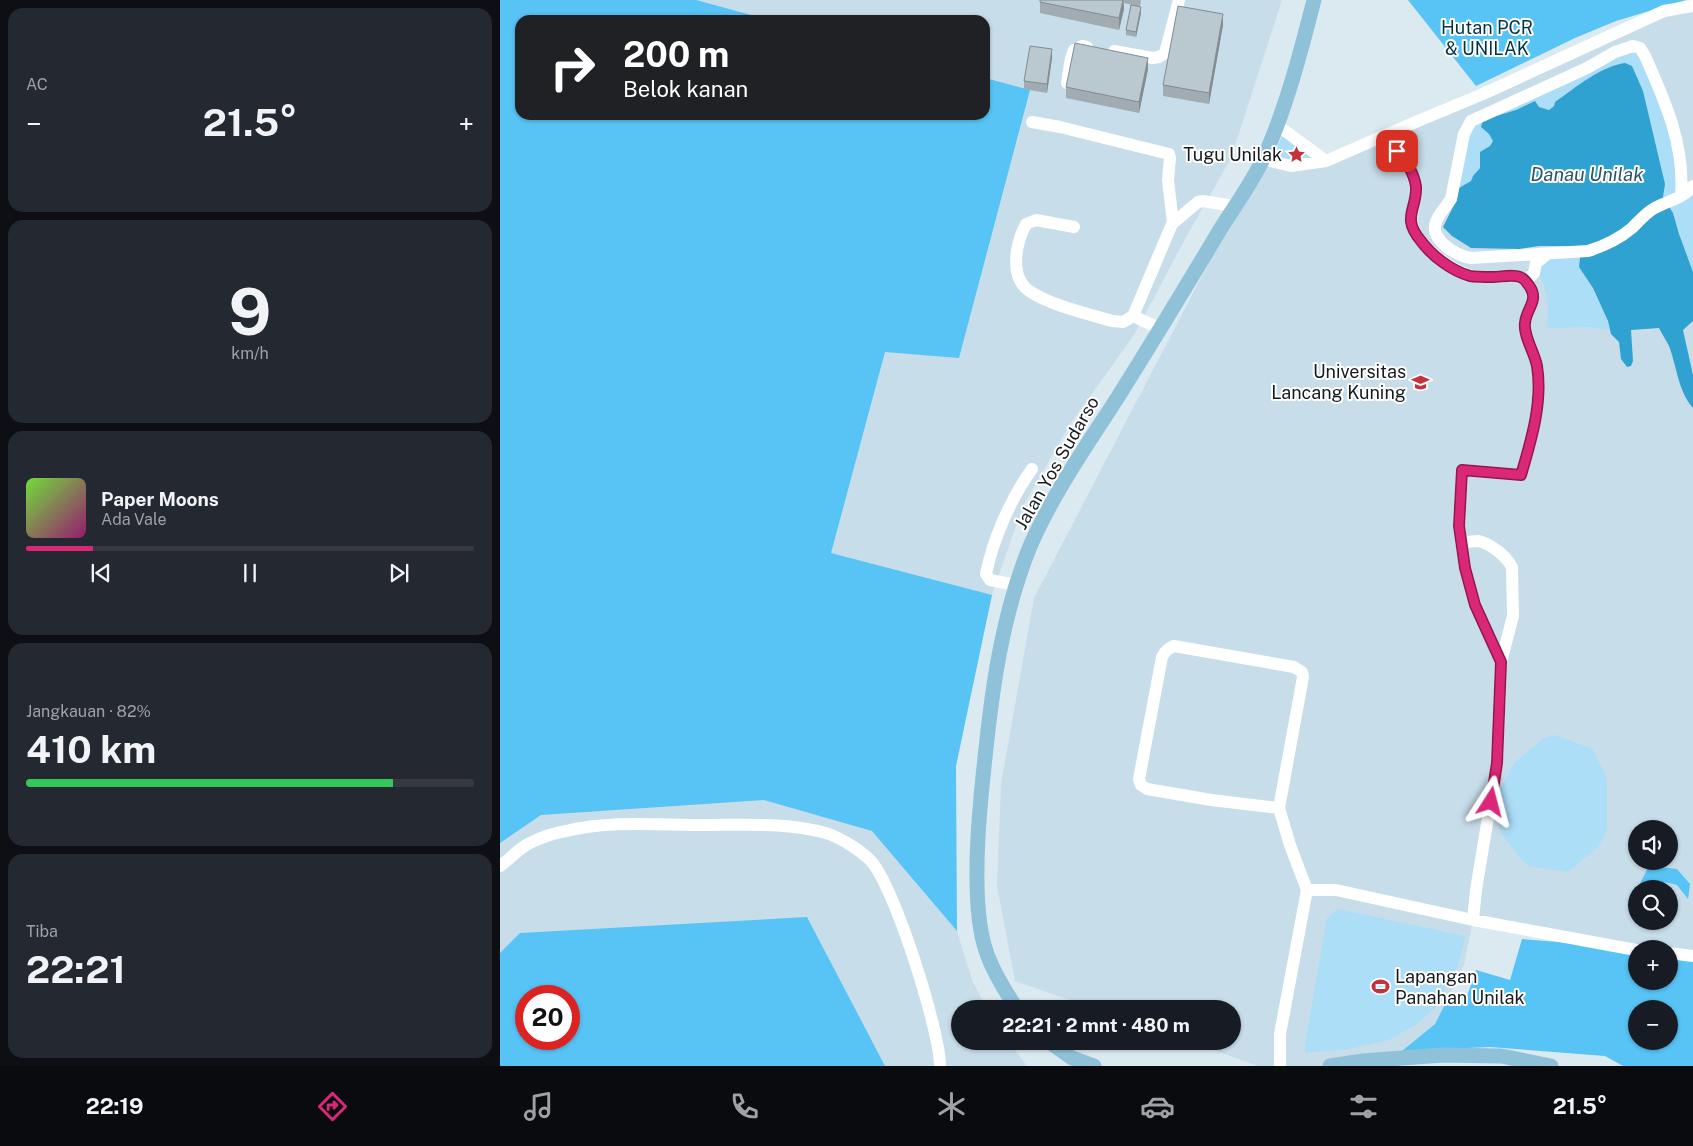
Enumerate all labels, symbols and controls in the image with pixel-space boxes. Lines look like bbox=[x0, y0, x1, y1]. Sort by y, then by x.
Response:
park label: Hutan PCR & UNILAK bbox=[1441, 17, 1533, 59]
text: 200 m bbox=[623, 34, 729, 75]
icon: right bbox=[540, 35, 605, 100]
text: AC bbox=[26, 75, 48, 94]
text: Belok kanan bbox=[623, 76, 748, 102]
text: 21.5° bbox=[203, 100, 297, 145]
text: − bbox=[26, 107, 42, 140]
text: + bbox=[458, 107, 474, 140]
pin bbox=[1376, 130, 1418, 172]
icon: arrive bbox=[1383, 137, 1411, 165]
place label: Tugu Unilak bbox=[1183, 144, 1282, 165]
place icon: Tugu Unilak bbox=[1286, 145, 1306, 165]
water label: Danau Unilak bbox=[1531, 163, 1644, 185]
text: 9 bbox=[229, 273, 271, 350]
text: km/h bbox=[231, 344, 269, 363]
place label: Universitas Lancang Kuning bbox=[1271, 361, 1406, 403]
school or university icon: Universitas Lancang Kuning bbox=[1410, 372, 1430, 392]
street label: Jalan Yos Sudarso bbox=[1010, 393, 1103, 533]
text: Paper Moons bbox=[101, 488, 219, 510]
text: Ada Vale bbox=[101, 510, 166, 529]
icon: previous bbox=[87, 559, 115, 587]
icon: pause bbox=[236, 559, 264, 587]
icon: next bbox=[385, 559, 413, 587]
text: Jangkauan · 82% bbox=[26, 702, 151, 721]
text: 410 km bbox=[26, 727, 156, 772]
position arrow bbox=[1464, 775, 1516, 827]
map controls bbox=[1628, 820, 1678, 1050]
button: sound bbox=[1628, 820, 1678, 870]
button: search bbox=[1628, 880, 1678, 930]
text: Tiba bbox=[26, 922, 58, 941]
button: + bbox=[1628, 940, 1678, 990]
text: 22:21 bbox=[26, 947, 126, 992]
place label: Lapangan Panahan Unilak bbox=[1395, 966, 1525, 1008]
sports icon: Lapangan Panahan Unilak bbox=[1371, 977, 1391, 997]
speed limit sign: 20 bbox=[515, 985, 580, 1050]
button: − bbox=[1628, 1000, 1678, 1050]
text: 22:21 · 2 mnt · 480 m bbox=[1002, 1014, 1190, 1036]
icon: directions bbox=[315, 1089, 350, 1124]
icon: music bbox=[521, 1089, 556, 1124]
icon: phone bbox=[727, 1089, 762, 1124]
icon: climate bbox=[934, 1089, 969, 1124]
icon: car bbox=[1140, 1089, 1175, 1124]
icon: filters bbox=[1346, 1089, 1381, 1124]
text: 22:19 bbox=[86, 1093, 143, 1119]
text: 21.5° bbox=[1553, 1093, 1607, 1119]

